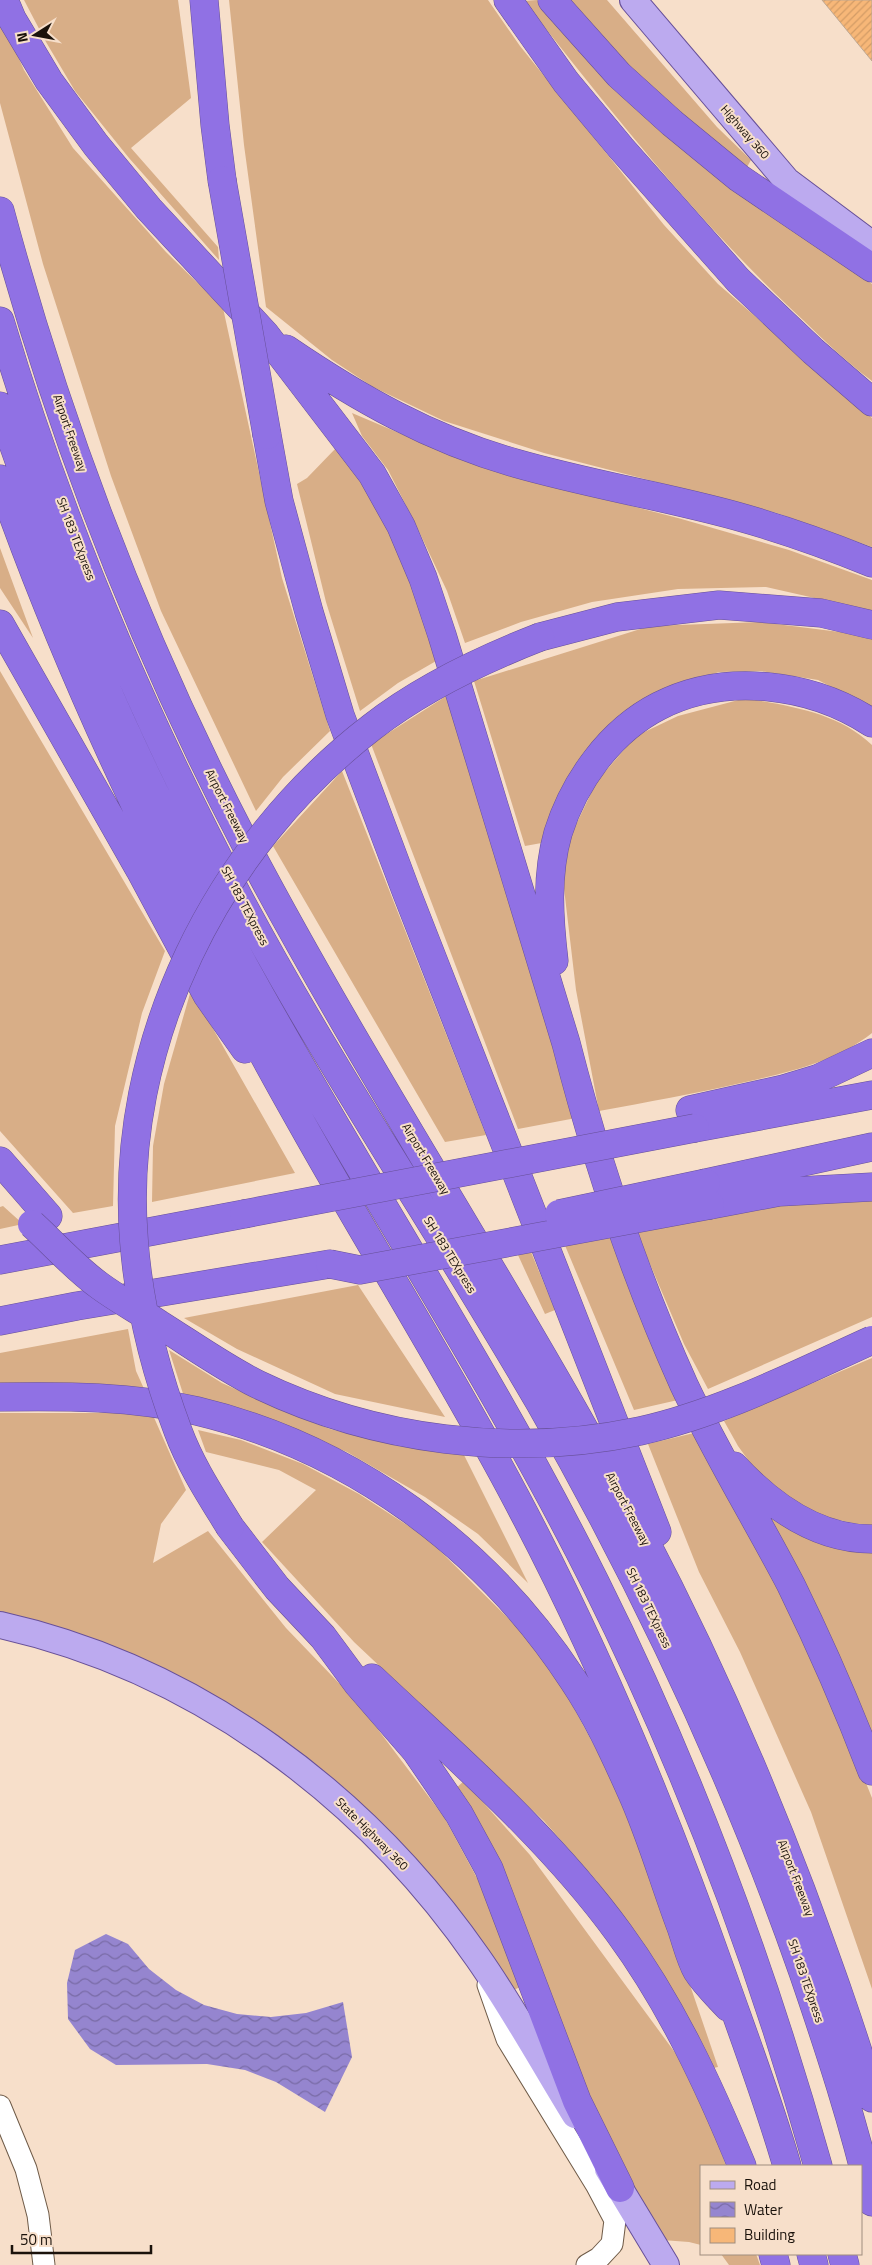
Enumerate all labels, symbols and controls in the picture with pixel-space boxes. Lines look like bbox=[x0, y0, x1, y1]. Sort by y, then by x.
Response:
north arrow bbox=[10, 10, 60, 60]
text: N bbox=[11, 31, 33, 44]
street label: Highway 360 bbox=[716, 100, 775, 163]
street label: Airport Freeway bbox=[48, 392, 93, 474]
street label: SH 183 TEXpress bbox=[52, 495, 101, 583]
street label: Airport Freeway bbox=[201, 766, 254, 846]
street label: SH 183 TEXpress bbox=[217, 863, 275, 949]
street label: Airport Freeway bbox=[398, 1119, 455, 1198]
street label: SH 183 TEXpress bbox=[419, 1213, 482, 1297]
street label: Airport Freeway bbox=[601, 1469, 656, 1549]
street label: SH 183 TEXpress bbox=[622, 1564, 677, 1652]
street label: State Highway 360 bbox=[332, 1793, 413, 1875]
street label: Airport Freeway bbox=[773, 1837, 820, 1919]
street label: SH 183 TEXpress bbox=[783, 1936, 830, 2026]
legend bbox=[700, 2165, 862, 2255]
text: Road bbox=[744, 2173, 776, 2196]
text: Water bbox=[744, 2198, 783, 2221]
scale bar bbox=[12, 2222, 151, 2254]
text: Building bbox=[744, 2223, 795, 2246]
text: 50 m bbox=[20, 2228, 53, 2251]

